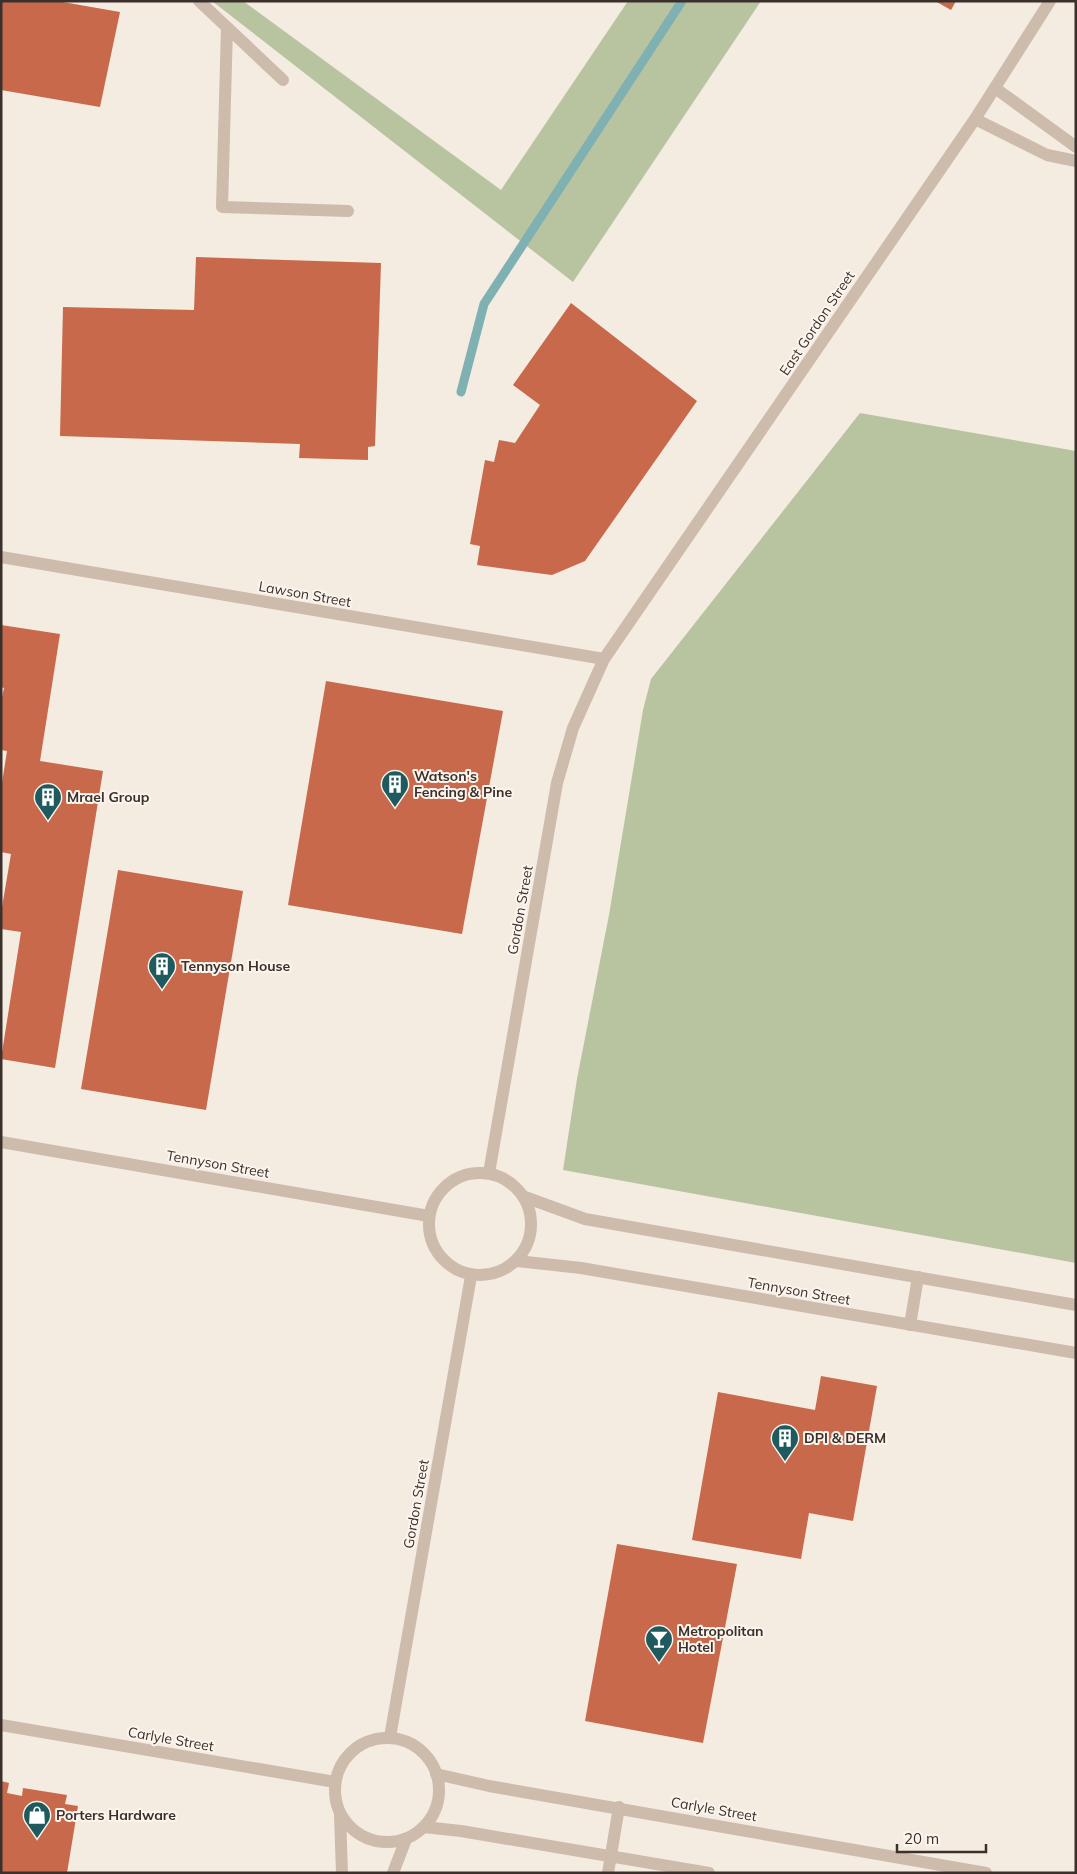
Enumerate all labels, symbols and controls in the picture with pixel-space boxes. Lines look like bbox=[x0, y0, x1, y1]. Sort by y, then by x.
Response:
street label: East Gordon Street bbox=[775, 267, 859, 379]
street label: Lawson Street bbox=[257, 577, 353, 611]
place label: Watson's Fencing & Pine bbox=[414, 767, 512, 801]
building icon: Watson's Fencing & Pine bbox=[380, 769, 410, 808]
building icon: Mrael Group bbox=[33, 782, 63, 821]
place label: Mrael Group bbox=[67, 788, 150, 806]
street label: Gordon Street bbox=[503, 864, 537, 956]
building icon: Tennyson House bbox=[147, 951, 177, 990]
place label: Tennyson House bbox=[181, 957, 291, 975]
street label: Tennyson Street bbox=[165, 1146, 271, 1182]
street label: Tennyson Street bbox=[746, 1273, 852, 1309]
building icon: DPI & DERM bbox=[770, 1423, 800, 1462]
place label: DPI & DERM bbox=[804, 1429, 886, 1447]
street label: Gordon Street bbox=[399, 1458, 433, 1550]
place label: Metropolitan Hotel bbox=[678, 1622, 764, 1656]
bar icon: Metropolitan Hotel bbox=[644, 1624, 674, 1663]
street label: Carlyle Street bbox=[127, 1723, 215, 1755]
street label: Carlyle Street bbox=[670, 1793, 758, 1825]
shop icon: Porters Hardware bbox=[22, 1800, 52, 1839]
place label: Porters Hardware bbox=[56, 1806, 176, 1824]
scale bar bbox=[897, 1822, 986, 1854]
text: 20 m bbox=[904, 1829, 939, 1848]

